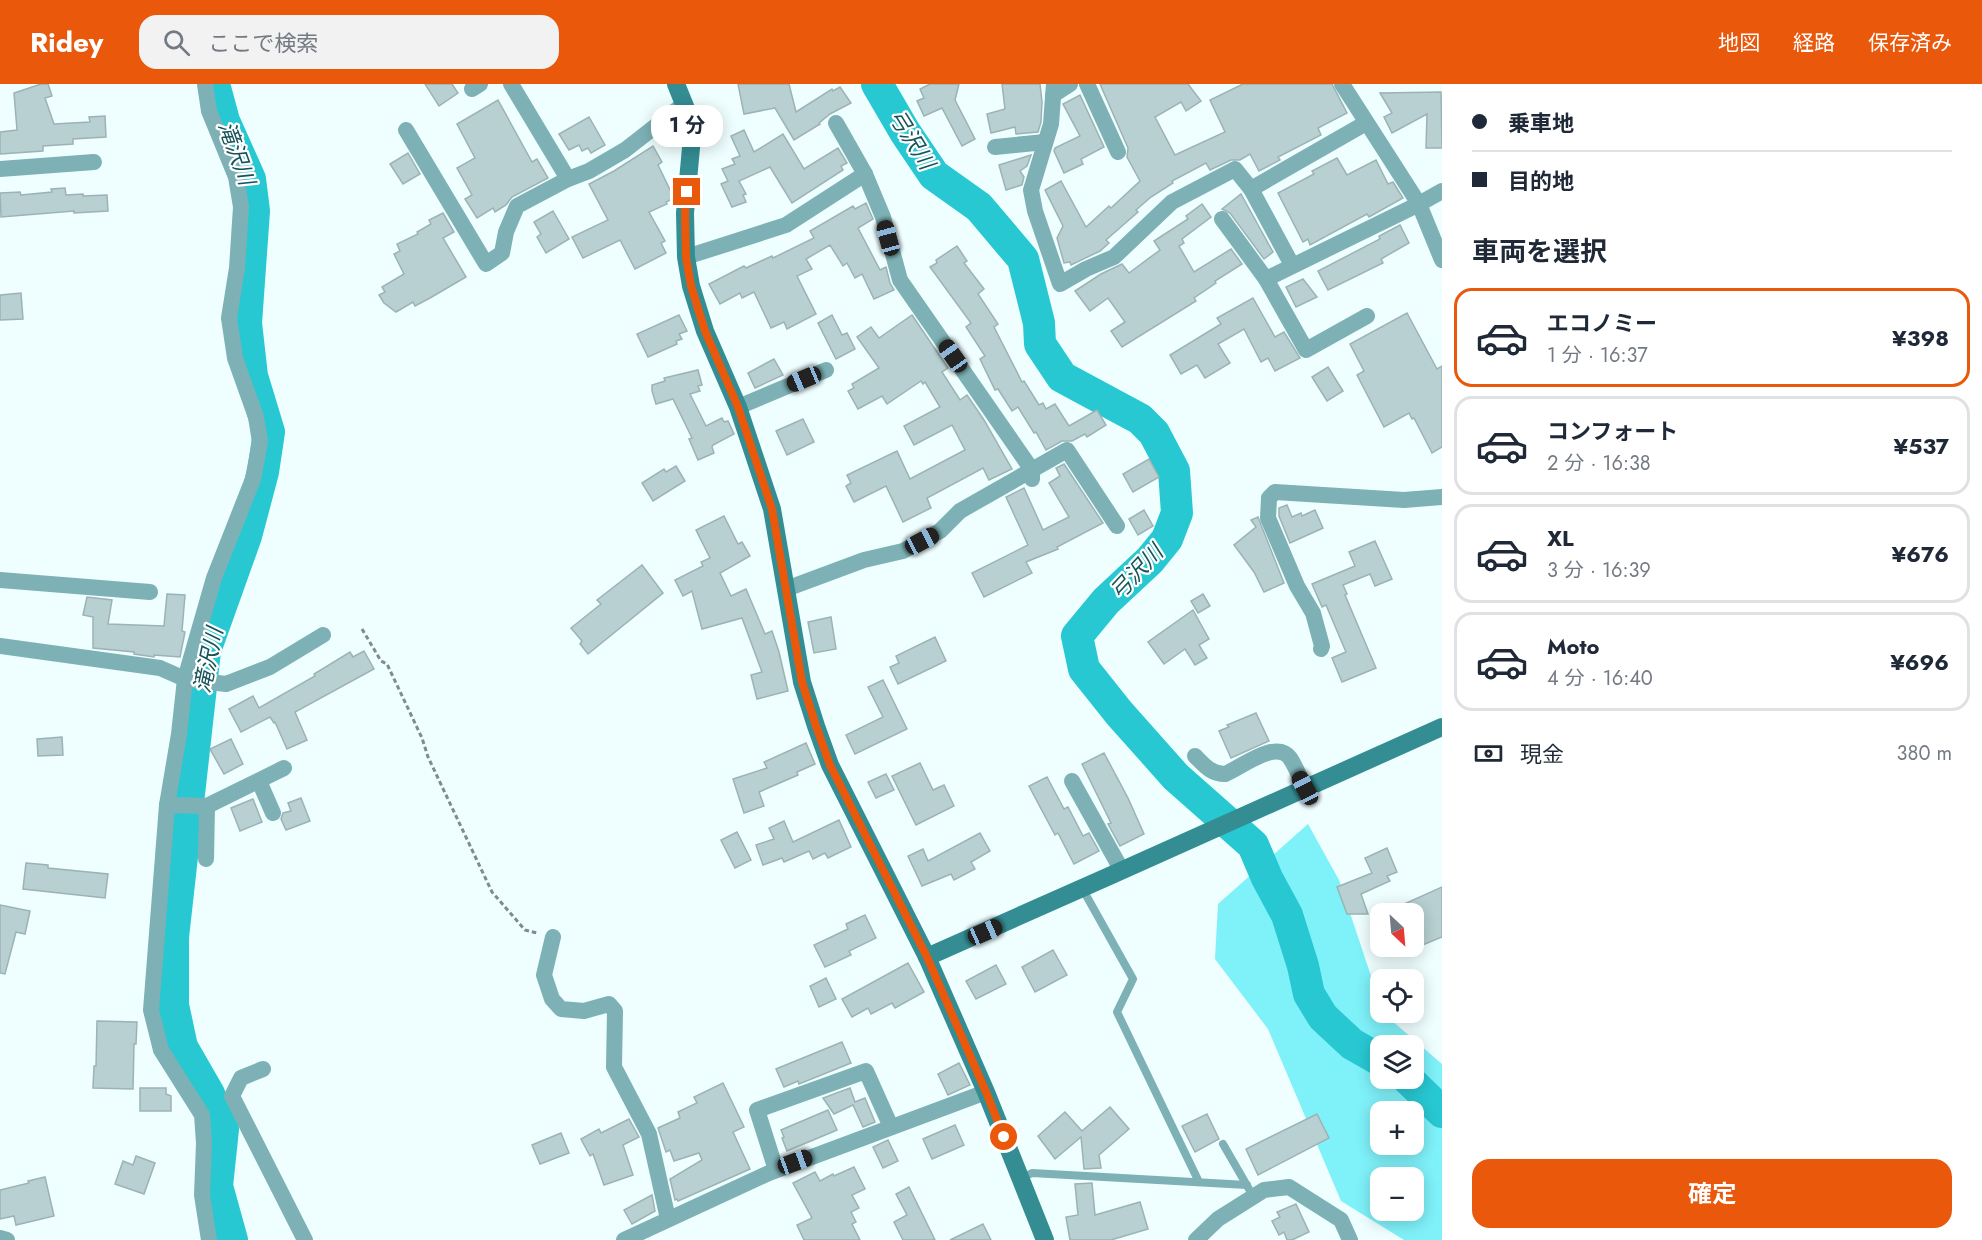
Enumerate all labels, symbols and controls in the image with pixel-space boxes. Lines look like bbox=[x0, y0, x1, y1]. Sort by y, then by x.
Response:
search box bbox=[139, 15, 559, 69]
text: Ridey bbox=[30, 22, 103, 63]
icon: search bbox=[160, 26, 193, 59]
text: ここで検索 bbox=[208, 27, 318, 59]
text: 地図 bbox=[1718, 28, 1760, 58]
text: 経路 bbox=[1793, 28, 1835, 58]
text: 保存済み bbox=[1868, 28, 1952, 58]
water label: 弓沢川 bbox=[881, 103, 944, 177]
callout: 1 分 bbox=[651, 105, 723, 147]
text: 乗車地 bbox=[1508, 107, 1574, 139]
text: 1 分 bbox=[669, 111, 705, 140]
water label: 滝沢川 bbox=[211, 117, 264, 191]
text: 目的地 bbox=[1508, 165, 1574, 197]
route end bbox=[673, 178, 700, 205]
car bbox=[875, 218, 901, 258]
text: 車両を選択 bbox=[1472, 232, 1607, 271]
text: エコノミー bbox=[1547, 307, 1657, 339]
icon: car bbox=[1475, 311, 1529, 365]
text: ¥398 bbox=[1892, 322, 1949, 354]
car bbox=[935, 336, 971, 376]
text: 1 分 · 16:37 bbox=[1547, 341, 1648, 370]
car bbox=[784, 364, 824, 394]
text: コンフォート bbox=[1547, 415, 1678, 447]
icon: car bbox=[1475, 419, 1529, 473]
text: ¥537 bbox=[1893, 430, 1949, 462]
text: 2 分 · 16:38 bbox=[1547, 449, 1651, 478]
text: XL bbox=[1547, 522, 1574, 554]
car bbox=[902, 525, 942, 557]
icon: car bbox=[1475, 527, 1529, 581]
water label: 弓沢川 bbox=[1102, 535, 1172, 607]
text: ¥676 bbox=[1892, 538, 1949, 570]
text: 3 分 · 16:39 bbox=[1547, 556, 1651, 585]
water label: 滝沢川 bbox=[185, 622, 231, 696]
text: Moto bbox=[1547, 630, 1600, 662]
icon: car bbox=[1475, 635, 1529, 689]
text: ¥696 bbox=[1890, 646, 1949, 678]
text: 4 分 · 16:40 bbox=[1547, 664, 1653, 693]
icon: cash bbox=[1472, 737, 1505, 770]
text: 現金 bbox=[1520, 738, 1564, 770]
text: 380 m bbox=[1897, 739, 1952, 768]
car bbox=[1289, 768, 1321, 808]
north arrow bbox=[1370, 903, 1424, 957]
map controls bbox=[1370, 903, 1424, 1221]
car bbox=[965, 916, 1005, 948]
button: locate bbox=[1370, 969, 1424, 1023]
button: layers bbox=[1370, 1035, 1424, 1089]
button: + bbox=[1370, 1101, 1424, 1155]
route start bbox=[990, 1123, 1017, 1150]
car bbox=[775, 1147, 815, 1177]
button: 確定 bbox=[1472, 1159, 1952, 1228]
button: − bbox=[1370, 1167, 1424, 1221]

